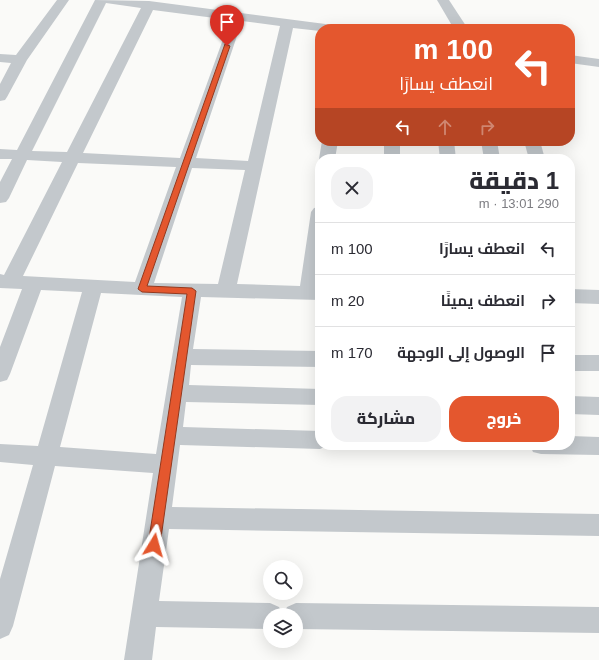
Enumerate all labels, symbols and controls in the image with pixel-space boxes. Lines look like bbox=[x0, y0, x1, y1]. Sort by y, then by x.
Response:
pin bbox=[210, 5, 244, 46]
icon: arrive bbox=[216, 11, 238, 33]
text: 100 m bbox=[414, 34, 493, 65]
icon: left bbox=[507, 40, 559, 92]
text: انعطف يسارًا bbox=[399, 74, 493, 94]
icon: left bbox=[392, 116, 414, 138]
icon: ahead bbox=[434, 116, 456, 138]
icon: right bbox=[476, 116, 498, 138]
button: close bbox=[331, 167, 373, 209]
text: 1 دقيقة bbox=[469, 167, 559, 194]
text: 290 m · 13:01 bbox=[479, 196, 559, 211]
icon: left bbox=[537, 238, 559, 260]
text: 100 m bbox=[331, 240, 373, 257]
text: انعطف يسارًا bbox=[439, 240, 525, 257]
icon: right bbox=[537, 290, 559, 312]
text: 20 m bbox=[331, 292, 364, 309]
text: انعطف يمينًا bbox=[441, 292, 525, 309]
icon: arrive bbox=[537, 342, 559, 364]
text: 170 m bbox=[331, 344, 373, 361]
text: الوصول إلى الوجهة bbox=[397, 344, 525, 361]
button: مشاركة bbox=[331, 396, 441, 442]
button: خروج bbox=[449, 396, 559, 442]
position arrow bbox=[133, 524, 175, 566]
map controls bbox=[263, 560, 303, 648]
button: search bbox=[263, 560, 303, 600]
button: layers bbox=[263, 608, 303, 648]

